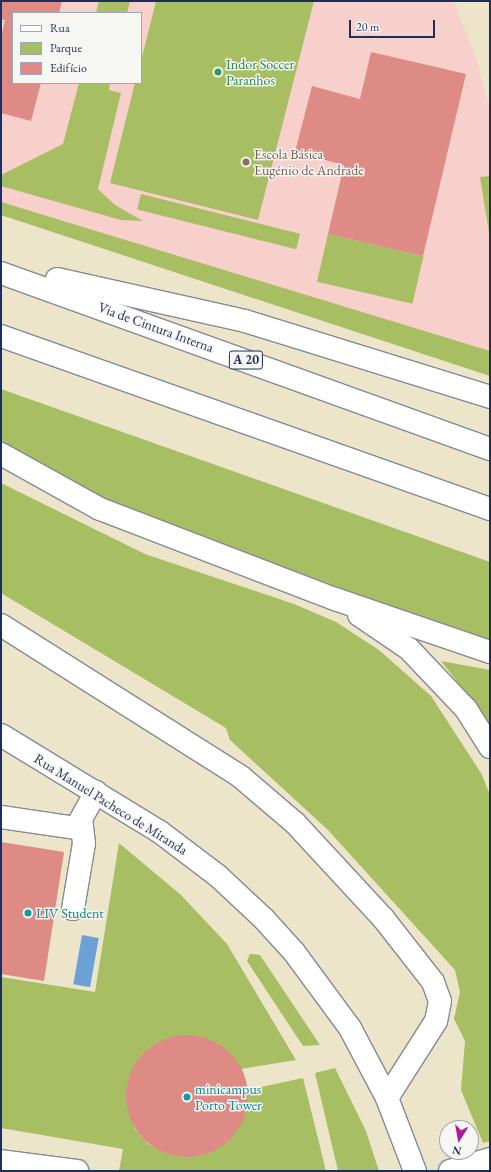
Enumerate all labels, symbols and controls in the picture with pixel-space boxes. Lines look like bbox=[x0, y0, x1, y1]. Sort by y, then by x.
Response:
legend bbox=[12, 12, 142, 84]
scale bar bbox=[351, 12, 437, 38]
text: 20 m bbox=[356, 19, 379, 35]
text: Rua bbox=[50, 20, 70, 36]
text: Parque bbox=[50, 40, 82, 56]
place label: Indor Soccer Paranhos bbox=[226, 56, 294, 88]
text: Edifício bbox=[50, 60, 87, 76]
marker: Indor Soccer Paranhos bbox=[213, 67, 223, 77]
place label: Escola Básica Eugénio de Andrade bbox=[254, 146, 364, 178]
marker: Escola Básica Eugénio de Andrade bbox=[241, 157, 251, 167]
street label: Via de Cintura Interna bbox=[96, 298, 216, 356]
road number: A 20 bbox=[228, 349, 264, 371]
street label: Rua Manuel Pacheco de Miranda bbox=[31, 750, 191, 858]
place label: LIV Student bbox=[36, 905, 104, 921]
marker: LIV Student bbox=[23, 908, 33, 918]
place label: minicampus Porto Tower bbox=[195, 1081, 262, 1114]
marker: minicampus Porto Tower bbox=[182, 1092, 192, 1102]
north arrow bbox=[439, 1120, 479, 1160]
text: N bbox=[451, 1143, 463, 1159]

